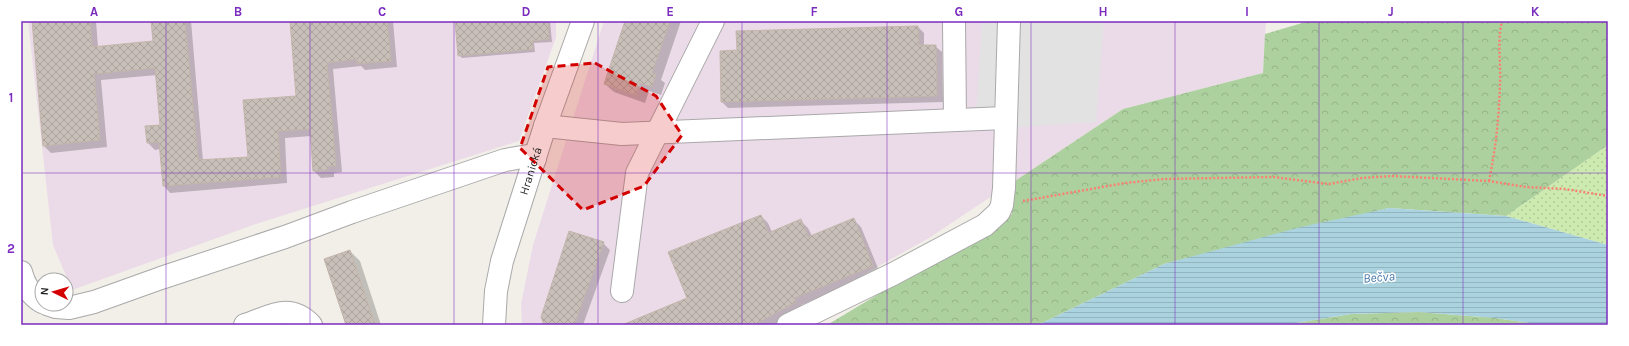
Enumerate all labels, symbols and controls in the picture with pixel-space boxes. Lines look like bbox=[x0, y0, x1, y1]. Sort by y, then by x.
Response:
text: A bbox=[90, 4, 98, 19]
text: B bbox=[234, 4, 242, 19]
text: C bbox=[378, 4, 386, 19]
text: D bbox=[522, 4, 531, 19]
text: E bbox=[666, 4, 674, 19]
text: F bbox=[810, 4, 818, 19]
text: G bbox=[955, 4, 963, 19]
text: H bbox=[1098, 4, 1108, 19]
text: I bbox=[1245, 4, 1249, 19]
text: J bbox=[1388, 4, 1394, 19]
text: K bbox=[1531, 4, 1540, 19]
text: 1 bbox=[9, 90, 13, 105]
street label: Hranická bbox=[516, 145, 545, 197]
text: 2 bbox=[7, 241, 15, 256]
water label: Bečva bbox=[1363, 268, 1396, 286]
north arrow bbox=[34, 272, 74, 312]
text: N bbox=[38, 287, 51, 296]

